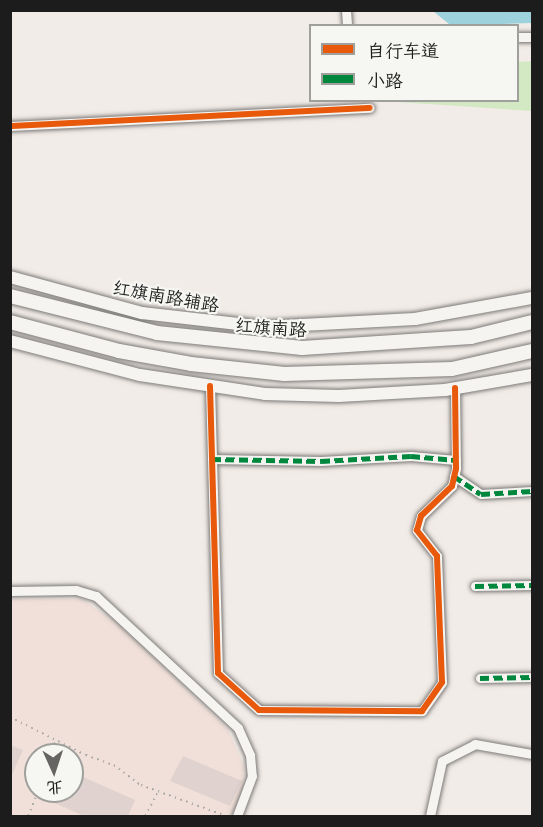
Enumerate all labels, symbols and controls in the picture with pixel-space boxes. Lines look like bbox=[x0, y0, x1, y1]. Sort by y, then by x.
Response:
legend bbox=[309, 24, 519, 102]
text: 自行车道 bbox=[367, 36, 439, 63]
text: 小路 bbox=[367, 66, 403, 93]
street label: 红旗南路辅路 bbox=[111, 276, 221, 316]
street label: 红旗南路 bbox=[234, 314, 308, 340]
north arrow bbox=[24, 743, 84, 803]
text: 北 bbox=[46, 777, 63, 801]

